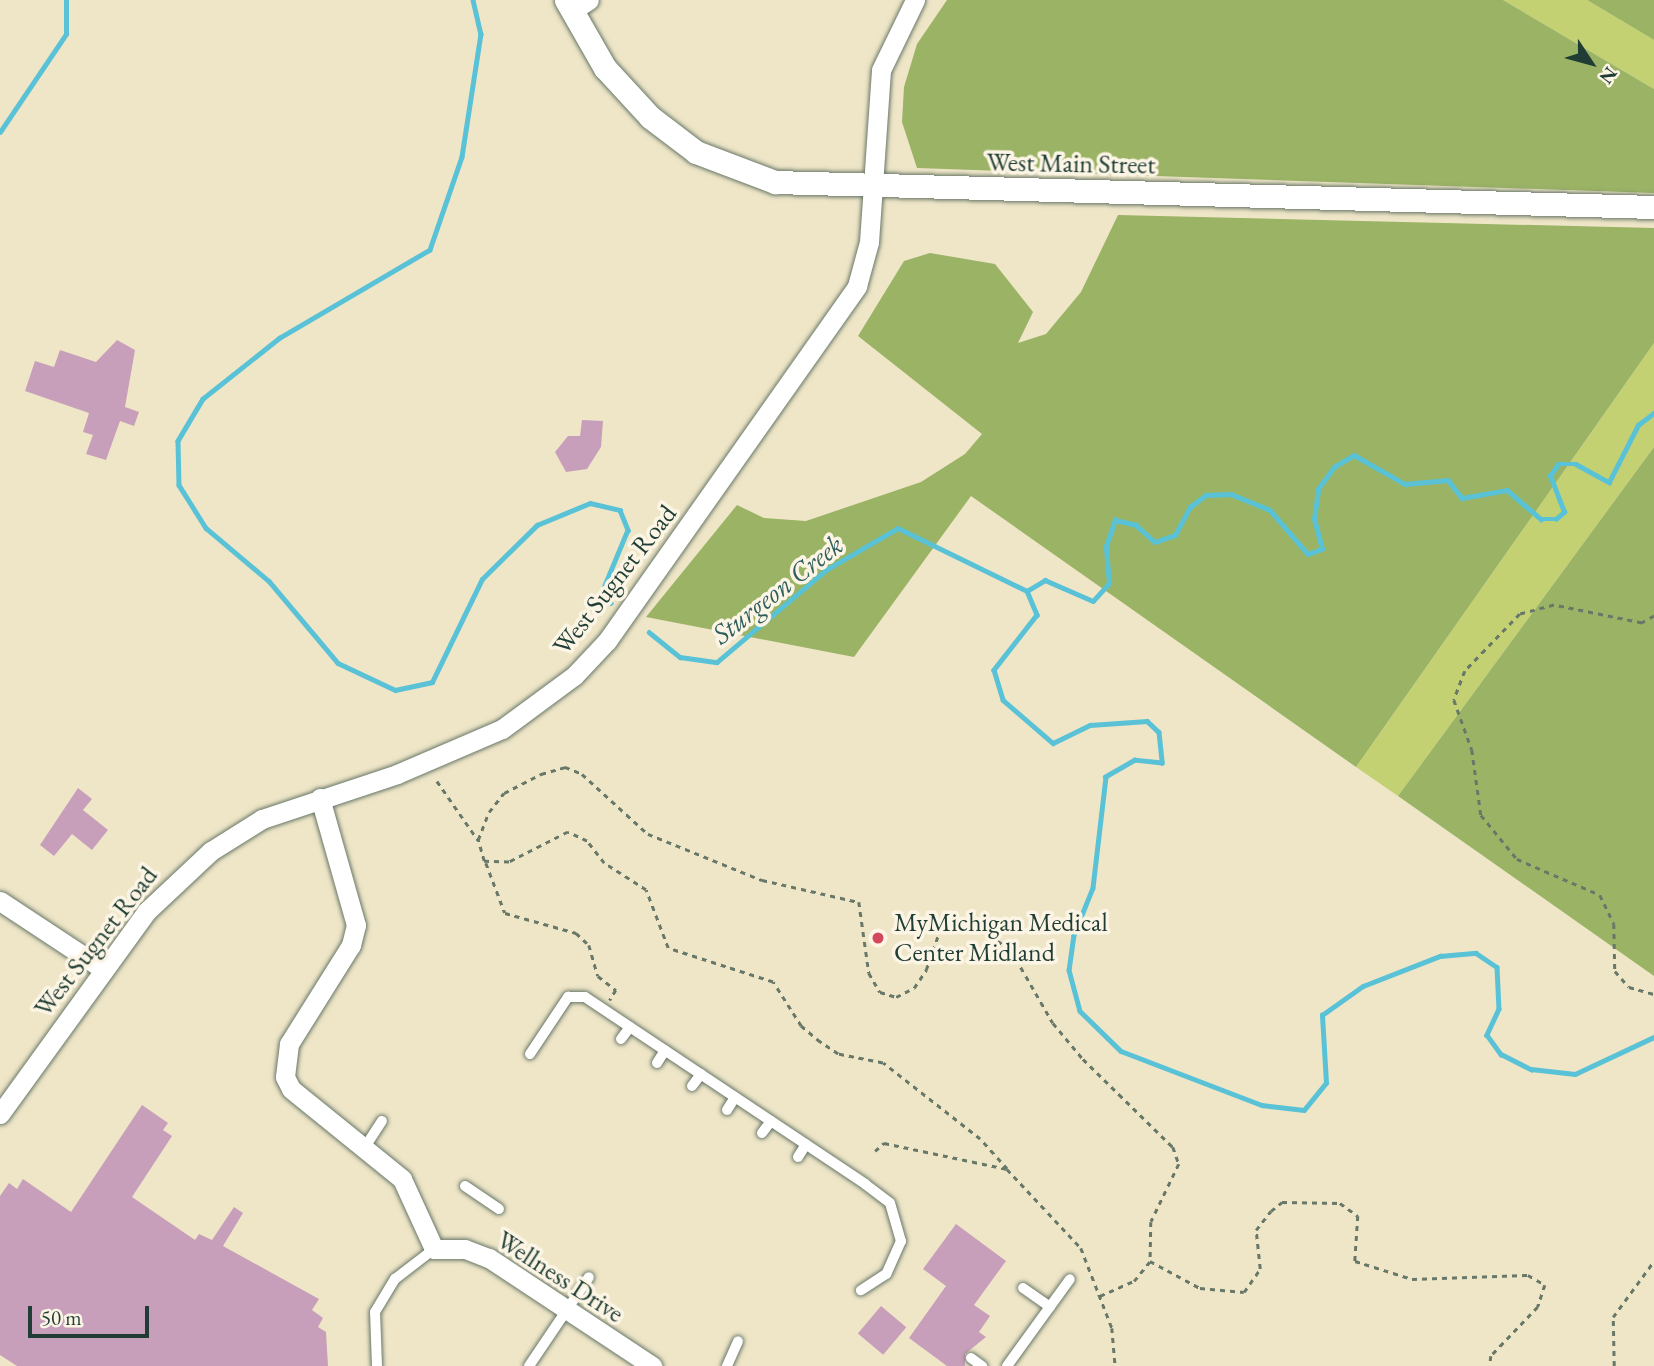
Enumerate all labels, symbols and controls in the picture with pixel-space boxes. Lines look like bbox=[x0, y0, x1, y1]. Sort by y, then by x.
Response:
north arrow bbox=[1556, 28, 1626, 98]
text: N bbox=[1594, 62, 1623, 89]
street label: West Main Street bbox=[986, 147, 1156, 181]
street label: West Sugnet Road bbox=[547, 499, 683, 661]
water label: Sturgeon Creek bbox=[705, 527, 849, 651]
street label: West Sugnet Road bbox=[28, 861, 164, 1023]
place label: MyMichigan Medical Center Midland bbox=[894, 907, 1108, 968]
marker: MyMichigan Medical Center Midland bbox=[868, 928, 888, 948]
street label: Wellness Drive bbox=[491, 1224, 629, 1330]
scale bar bbox=[32, 1292, 152, 1336]
text: 50 m bbox=[41, 1304, 82, 1331]

